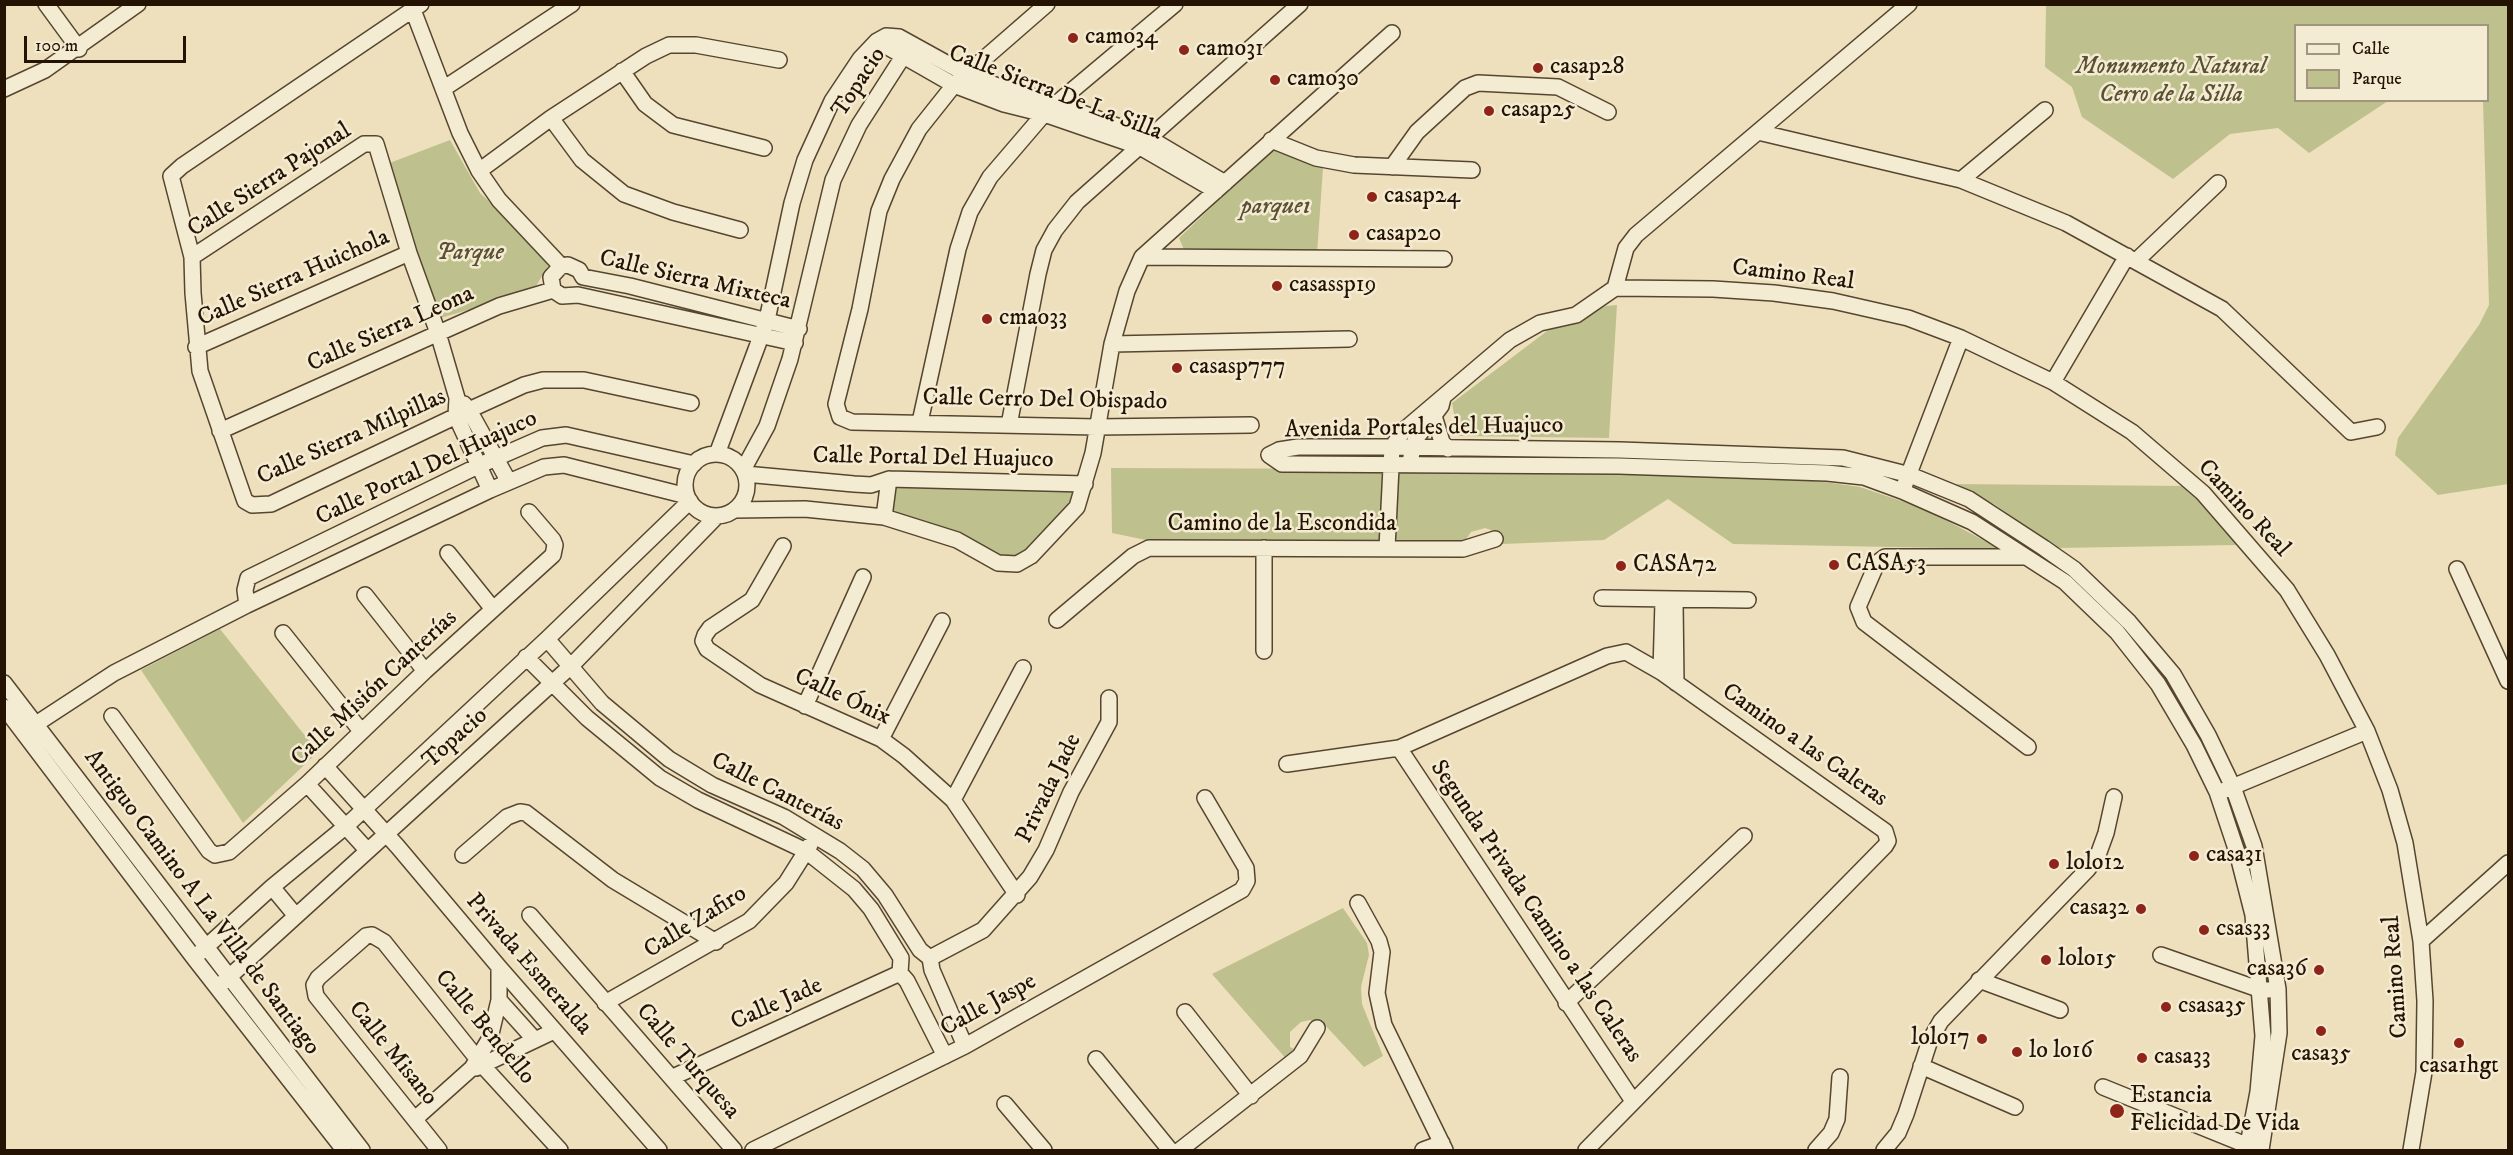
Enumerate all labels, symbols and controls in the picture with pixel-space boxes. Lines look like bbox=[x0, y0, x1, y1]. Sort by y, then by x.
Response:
scale bar bbox=[27, 24, 189, 62]
place label: camo34 bbox=[1085, 24, 1158, 52]
legend bbox=[2294, 24, 2489, 102]
marker: camo34 bbox=[1066, 31, 1080, 45]
text: 100 m bbox=[35, 35, 78, 57]
place label: camo31 bbox=[1196, 36, 1264, 64]
text: Calle bbox=[2352, 38, 2390, 60]
street label: Calle Sierra De La Silla bbox=[944, 40, 1166, 148]
street label: Topacio bbox=[827, 43, 893, 123]
marker: camo31 bbox=[1177, 43, 1191, 57]
place label: casap28 bbox=[1550, 54, 1625, 82]
park label: Monumento Natural Cerro de la Silla bbox=[2076, 54, 2266, 110]
marker: casap28 bbox=[1531, 61, 1545, 75]
place label: camo30 bbox=[1287, 66, 1359, 94]
text: Parque bbox=[2352, 68, 2402, 90]
marker: camo30 bbox=[1268, 73, 1282, 87]
place label: casap25 bbox=[1501, 97, 1575, 125]
marker: casap25 bbox=[1482, 104, 1496, 118]
street label: Calle Sierra Pajonal bbox=[183, 117, 357, 245]
place label: casap24 bbox=[1384, 183, 1460, 211]
marker: casap24 bbox=[1365, 190, 1379, 204]
park label: parque1 bbox=[1241, 194, 1311, 222]
place label: casap20 bbox=[1366, 221, 1441, 249]
street label: Calle Sierra Huichola bbox=[194, 224, 394, 334]
marker: casap20 bbox=[1347, 228, 1361, 242]
park label: Parque bbox=[436, 240, 504, 268]
street label: Calle Sierra Mixteca bbox=[596, 245, 794, 317]
street label: Camino Real bbox=[1730, 254, 1856, 298]
place label: casassp19 bbox=[1289, 272, 1377, 300]
marker: casassp19 bbox=[1270, 279, 1284, 293]
street label: Calle Sierra Leona bbox=[303, 280, 479, 380]
place label: cmao33 bbox=[999, 305, 1067, 333]
marker: cmao33 bbox=[980, 312, 994, 326]
place label: casasp777 bbox=[1189, 354, 1286, 382]
marker: casasp777 bbox=[1170, 361, 1184, 375]
street label: Calle Sierra Milpillas bbox=[253, 383, 451, 493]
street label: Calle Cerro Del Obispado bbox=[922, 384, 1168, 418]
street label: Calle Portal Del Huajuco bbox=[312, 405, 542, 533]
street label: Avenida Portales del Huajuco bbox=[1284, 412, 1564, 446]
street label: Calle Portal Del Huajuco bbox=[812, 442, 1054, 476]
street label: Camino Real bbox=[2191, 454, 2295, 564]
street label: Camino de la Escondida bbox=[1167, 511, 1397, 539]
place label: CASA53 bbox=[1846, 551, 1926, 579]
place label: CASA72 bbox=[1633, 552, 1717, 580]
marker: CASA53 bbox=[1827, 558, 1841, 572]
marker: CASA72 bbox=[1614, 559, 1628, 573]
street label: Calle Misión Canterías bbox=[286, 605, 464, 773]
street label: Calle Ónix bbox=[789, 663, 895, 733]
street label: Camino a las Caleras bbox=[1715, 678, 1893, 814]
street label: Topacio bbox=[417, 702, 495, 776]
street label: Privada Jade bbox=[1011, 730, 1089, 848]
street label: Antiguo Camino A La Villa de Santiago bbox=[77, 745, 325, 1061]
street label: Calle Canterías bbox=[706, 747, 848, 839]
street label: Segunda Privada Camino a las Caleras bbox=[1423, 755, 1647, 1069]
place label: casa31 bbox=[2206, 842, 2263, 870]
marker: casa31 bbox=[2187, 849, 2201, 863]
place label: lolo12 bbox=[2066, 850, 2124, 878]
marker: lolo12 bbox=[2047, 857, 2061, 871]
street label: Calle Zafiro bbox=[639, 880, 753, 966]
street label: Privada Esmeralda bbox=[459, 888, 597, 1042]
place label: casa32 bbox=[2070, 895, 2129, 923]
marker: casa32 bbox=[2134, 902, 2148, 916]
street label: Camino Real bbox=[2378, 915, 2416, 1039]
place label: csas33 bbox=[2216, 916, 2270, 944]
marker: csas33 bbox=[2197, 923, 2211, 937]
place label: lolo15 bbox=[2058, 946, 2116, 974]
marker: lolo15 bbox=[2039, 953, 2053, 967]
place label: casa36 bbox=[2247, 956, 2307, 984]
marker: casa36 bbox=[2312, 963, 2326, 977]
street label: Calle Bendello bbox=[428, 965, 540, 1091]
street label: Calle Jaspe bbox=[936, 968, 1042, 1044]
street label: Calle Jade bbox=[727, 972, 827, 1038]
place label: csasa35 bbox=[2178, 993, 2246, 1021]
street label: Calle Misano bbox=[341, 996, 443, 1112]
street label: Calle Turquesa bbox=[629, 998, 745, 1126]
marker: csasa35 bbox=[2159, 1000, 2173, 1014]
marker: casa35 bbox=[2314, 1024, 2328, 1038]
place label: lolo17 bbox=[1911, 1025, 1970, 1053]
marker: lolo17 bbox=[1975, 1032, 1989, 1046]
marker: casa1hgt bbox=[2452, 1036, 2466, 1050]
place label: lo lo16 bbox=[2029, 1038, 2093, 1066]
place label: casa35 bbox=[2291, 1041, 2351, 1069]
place label: casa33 bbox=[2154, 1044, 2211, 1072]
marker: lo lo16 bbox=[2010, 1045, 2024, 1059]
marker: casa33 bbox=[2135, 1051, 2149, 1065]
place label: casa1hgt bbox=[2419, 1053, 2499, 1081]
place label: Estancia Felicidad De Vida bbox=[2130, 1083, 2300, 1139]
marker: Estancia Felicidad De Vida bbox=[2108, 1102, 2126, 1120]

